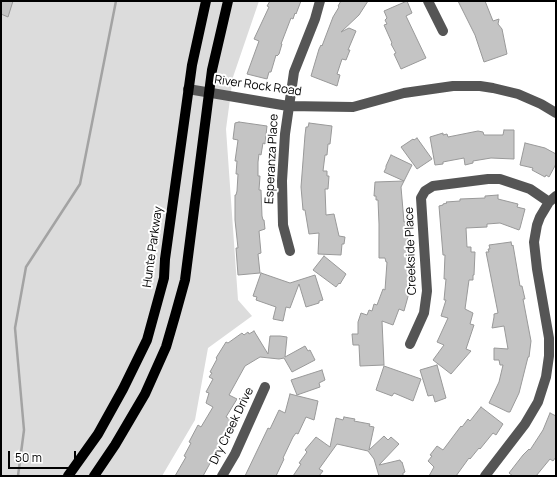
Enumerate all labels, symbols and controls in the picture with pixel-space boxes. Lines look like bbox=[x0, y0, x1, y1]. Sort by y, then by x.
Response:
street label: River Rock Road bbox=[213, 73, 303, 99]
street label: Esperanza Place bbox=[262, 113, 282, 205]
street label: Hunte Parkway bbox=[140, 205, 166, 289]
street label: Creekside Place bbox=[402, 207, 420, 295]
street label: Dry Creek Drive bbox=[207, 385, 257, 467]
scale bar bbox=[10, 443, 78, 469]
text: 50 m bbox=[15, 449, 42, 466]

